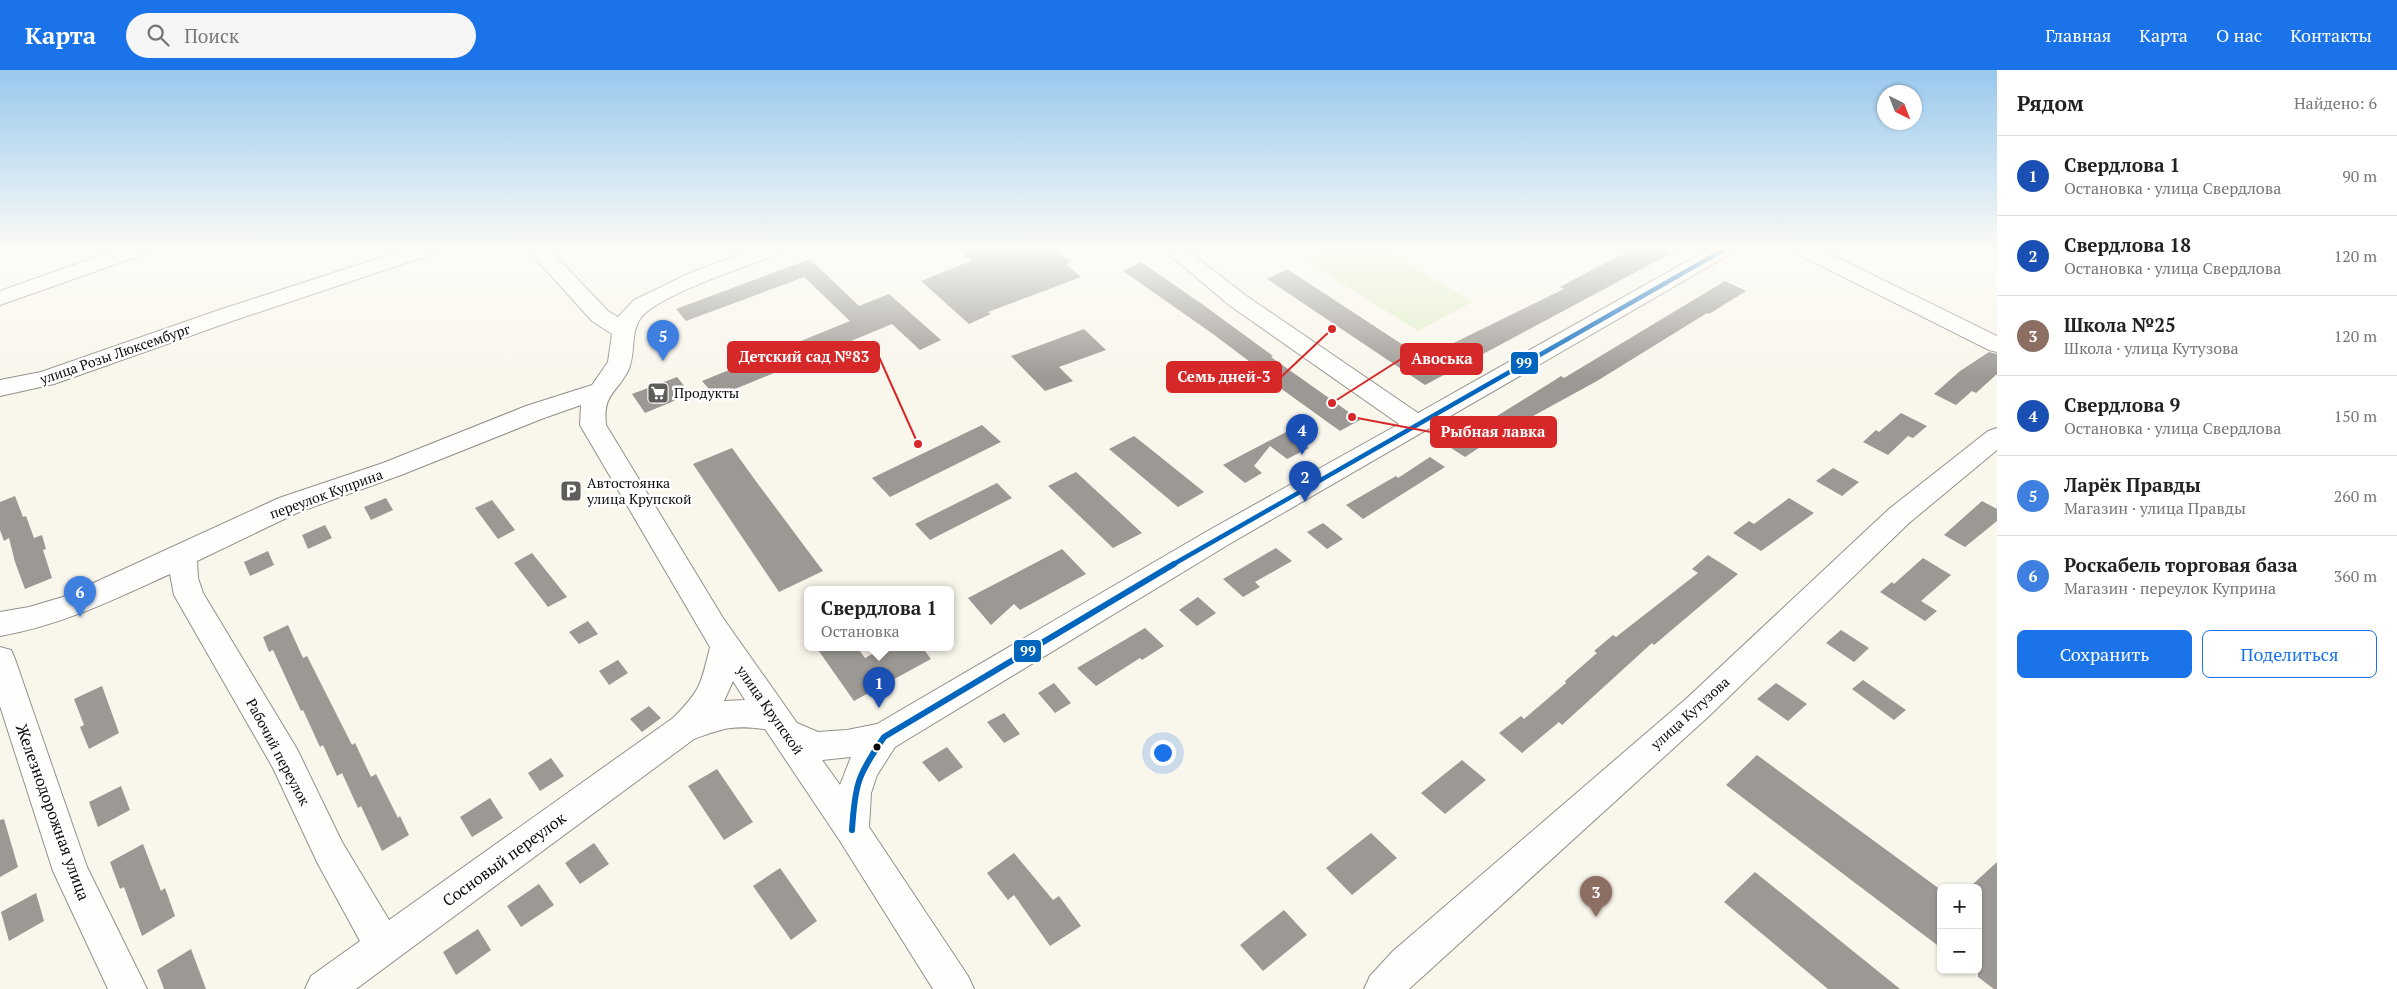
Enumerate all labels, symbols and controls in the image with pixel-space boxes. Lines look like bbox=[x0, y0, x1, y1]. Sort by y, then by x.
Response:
search box bbox=[126, 13, 476, 58]
text: Карта bbox=[25, 19, 96, 51]
icon: search bbox=[144, 21, 172, 49]
text: Поиск bbox=[184, 23, 239, 48]
text: Главная bbox=[2045, 23, 2111, 47]
text: Карта bbox=[2139, 23, 2188, 47]
text: О нас bbox=[2216, 23, 2262, 47]
text: Контакты bbox=[2290, 23, 2372, 47]
north arrow bbox=[1877, 85, 1922, 130]
text: Рядом bbox=[2017, 89, 2084, 117]
text: Найдено: 6 bbox=[2294, 92, 2377, 114]
text: Свердлова 1 bbox=[2064, 152, 2180, 177]
text: 1 bbox=[2028, 165, 2038, 187]
text: 90 m bbox=[2342, 165, 2377, 187]
text: Остановка · улица Свердлова bbox=[2064, 177, 2281, 199]
text: Свердлова 18 bbox=[2064, 232, 2191, 257]
text: 2 bbox=[2028, 245, 2038, 267]
text: 120 m bbox=[2334, 245, 2377, 267]
text: Остановка · улица Свердлова bbox=[2064, 257, 2281, 279]
text: Школа №25 bbox=[2064, 312, 2176, 337]
street label: улица Розы Люксембург bbox=[36, 319, 192, 389]
pin: 5 bbox=[647, 320, 679, 361]
text: 3 bbox=[2028, 325, 2038, 347]
text: 120 m bbox=[2334, 325, 2377, 347]
text: Школа · улица Кутузова bbox=[2064, 337, 2239, 359]
callout: Детский сад №83 bbox=[728, 342, 879, 372]
callout: Авоська bbox=[1401, 344, 1482, 374]
text: Детский сад №83 bbox=[739, 346, 869, 366]
text: Авоська bbox=[1411, 348, 1473, 368]
line badge: 99 bbox=[1510, 351, 1539, 375]
text: 99 bbox=[1516, 353, 1532, 372]
callout: Семь дней-3 bbox=[1167, 362, 1281, 392]
text: Семь дней-3 bbox=[1177, 366, 1271, 386]
supermarket icon: Продукты bbox=[646, 381, 670, 405]
place label: Продукты bbox=[674, 383, 739, 402]
text: Свердлова 9 bbox=[2064, 392, 2180, 417]
text: 4 bbox=[2028, 405, 2038, 427]
text: 150 m bbox=[2334, 405, 2377, 427]
pin: 4 bbox=[1286, 414, 1318, 455]
callout: Рыбная лавка bbox=[1431, 417, 1556, 447]
text: Остановка · улица Свердлова bbox=[2064, 417, 2281, 439]
text: Рыбная лавка bbox=[1441, 421, 1546, 441]
pin: 2 bbox=[1289, 461, 1321, 502]
street label: переулок Куприна bbox=[267, 464, 385, 523]
text: Ларёк Правды bbox=[2064, 472, 2201, 497]
place label: Автостоянка улица Крупской bbox=[586, 473, 692, 508]
parking icon: Автостоянка улица Крупской bbox=[559, 479, 583, 503]
text: 5 bbox=[2028, 485, 2038, 507]
text: 260 m bbox=[2334, 485, 2377, 507]
text: Магазин · улица Правды bbox=[2064, 497, 2246, 519]
text: Роскабель торговая база bbox=[2064, 552, 2298, 577]
text: 6 bbox=[2028, 565, 2038, 587]
text: 360 m bbox=[2334, 565, 2377, 587]
pin: 6 bbox=[64, 576, 96, 617]
text: Магазин · переулок Куприна bbox=[2064, 577, 2276, 599]
popup bbox=[804, 586, 954, 651]
text: Свердлова 1 bbox=[821, 595, 937, 620]
text: Остановка bbox=[821, 620, 900, 642]
button: Сохранить bbox=[2017, 630, 2192, 678]
button: Поделиться bbox=[2202, 630, 2377, 678]
line badge: 99 bbox=[1013, 639, 1042, 663]
text: 99 bbox=[1020, 641, 1036, 660]
street label: улица Крупской bbox=[732, 661, 808, 758]
pin: 1 bbox=[863, 667, 895, 708]
street label: улица Кутузова bbox=[1645, 672, 1733, 754]
street label: Рабочий переулок bbox=[242, 695, 315, 809]
street label: Железнодорожная улица bbox=[11, 721, 95, 903]
your location bbox=[1150, 740, 1176, 766]
unlabelled marker bbox=[872, 742, 882, 752]
street label: Сосновый переулок bbox=[438, 807, 570, 911]
pin: 3 bbox=[1580, 876, 1612, 917]
map controls bbox=[1937, 884, 1982, 974]
button: + bbox=[1937, 884, 1982, 929]
button: − bbox=[1937, 929, 1982, 974]

